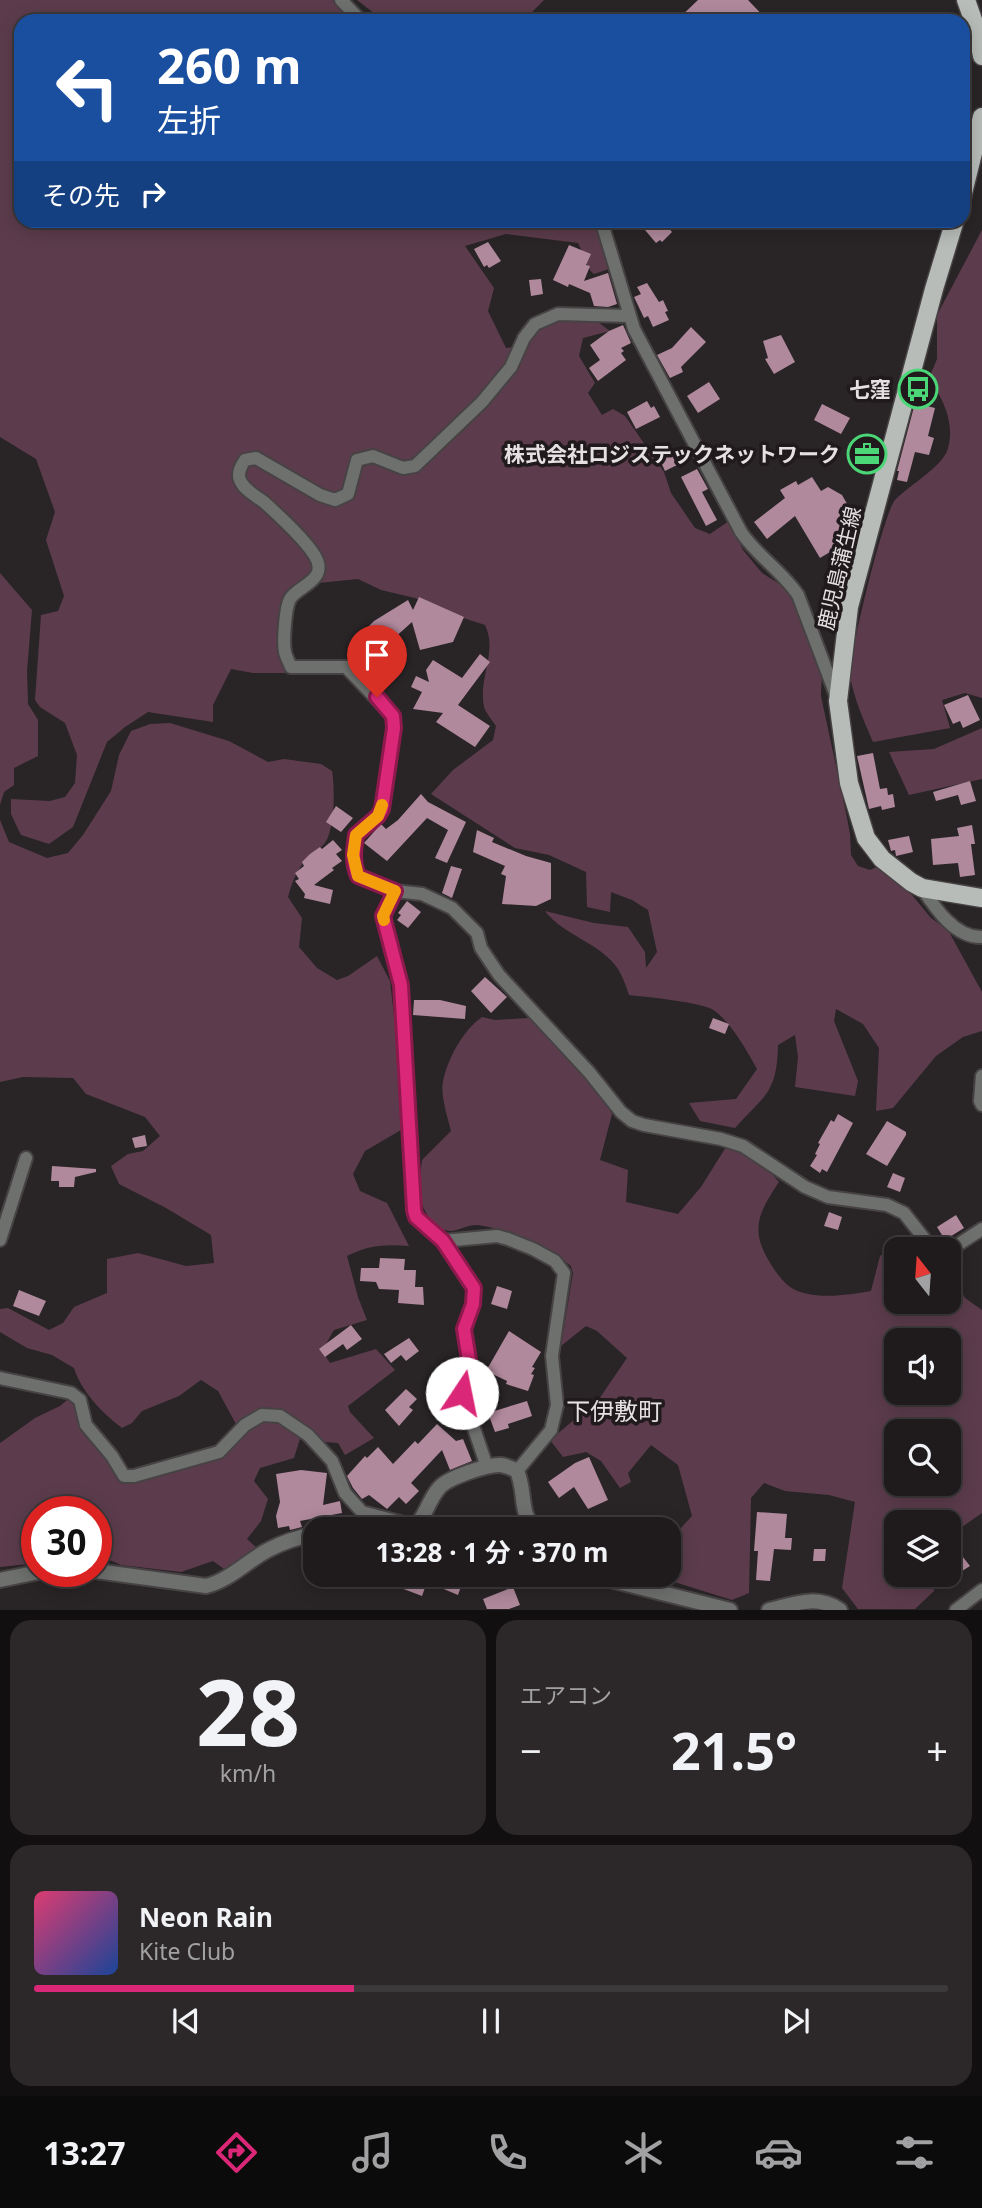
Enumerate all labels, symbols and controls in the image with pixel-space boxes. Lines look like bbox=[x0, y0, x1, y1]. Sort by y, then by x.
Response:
text: 260 m bbox=[157, 32, 302, 98]
icon: left bbox=[42, 42, 133, 133]
text: 左折 bbox=[157, 98, 221, 141]
icon: right bbox=[134, 175, 172, 213]
text: その先 bbox=[42, 177, 120, 213]
bus stop icon: 七窪 bbox=[897, 368, 939, 410]
place label: 七窪 bbox=[849, 375, 891, 403]
office icon: 株式会社ロジステックネットワーク bbox=[846, 433, 888, 475]
place label: 株式会社ロジステックネットワーク bbox=[504, 440, 840, 468]
street label: 鹿児島蒲生線 bbox=[811, 503, 867, 633]
pin bbox=[347, 625, 407, 697]
icon: arrive bbox=[358, 636, 396, 674]
north arrow bbox=[884, 1237, 961, 1314]
map controls bbox=[884, 1237, 961, 1587]
button: sound bbox=[884, 1328, 961, 1405]
position arrow bbox=[425, 1356, 499, 1430]
district label: 下伊敷町 bbox=[566, 1394, 662, 1427]
button: search bbox=[884, 1419, 961, 1496]
speed limit sign: 30 bbox=[21, 1496, 112, 1587]
button: layers bbox=[884, 1510, 961, 1587]
text: 13:28 · 1 分 · 370 m bbox=[376, 1534, 608, 1570]
text: 28 bbox=[196, 1649, 300, 1773]
text: エアコン bbox=[520, 1679, 612, 1711]
text: 21.5° bbox=[671, 1714, 797, 1785]
text: − bbox=[520, 1724, 542, 1776]
text: + bbox=[926, 1724, 948, 1776]
text: km/h bbox=[220, 1757, 276, 1789]
text: Neon Rain bbox=[139, 1899, 273, 1935]
text: Kite Club bbox=[139, 1935, 235, 1967]
icon: previous bbox=[167, 2002, 205, 2040]
icon: pause bbox=[472, 2002, 510, 2040]
icon: next bbox=[777, 2002, 815, 2040]
icon: directions bbox=[212, 2128, 261, 2177]
icon: music bbox=[348, 2128, 397, 2177]
icon: phone bbox=[483, 2128, 532, 2177]
icon: climate bbox=[619, 2128, 668, 2177]
icon: car bbox=[754, 2128, 803, 2177]
icon: filters bbox=[890, 2128, 939, 2177]
text: 13:27 bbox=[43, 2131, 125, 2174]

